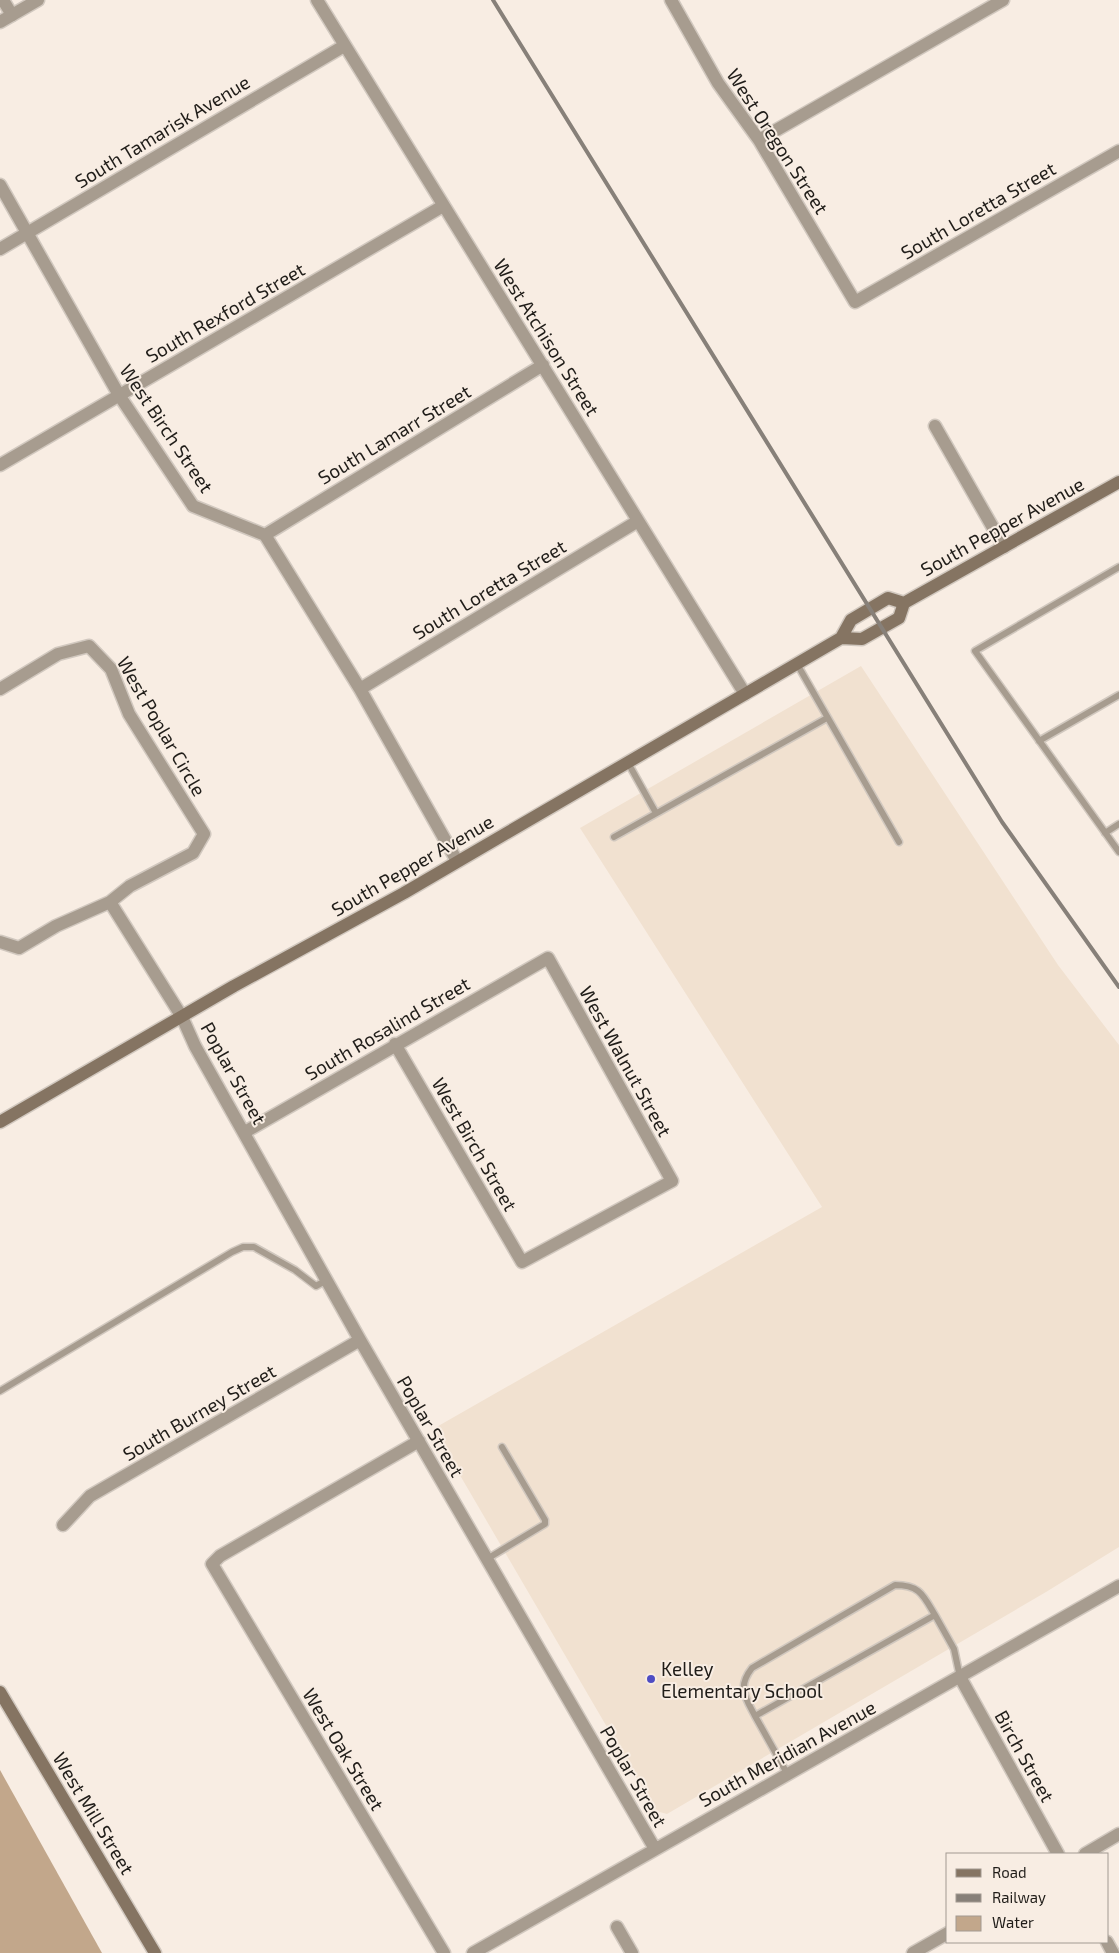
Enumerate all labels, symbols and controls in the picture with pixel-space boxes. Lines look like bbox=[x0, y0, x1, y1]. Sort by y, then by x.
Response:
street label: West Oregon Street bbox=[722, 64, 834, 218]
street label: South Tamarisk Avenue bbox=[70, 70, 254, 192]
street label: South Loretta Street bbox=[897, 156, 1059, 264]
street label: West Atchison Street bbox=[489, 254, 605, 420]
street label: South Rexford Street bbox=[141, 257, 309, 367]
street label: West Birch Street bbox=[115, 359, 219, 497]
street label: South Lamarr Street bbox=[314, 379, 474, 489]
street label: South Pepper Avenue bbox=[916, 472, 1088, 580]
street label: South Loretta Street bbox=[408, 534, 570, 644]
street label: West Poplar Circle bbox=[113, 652, 211, 800]
street label: South Pepper Avenue bbox=[327, 809, 497, 921]
street label: South Rosalind Street bbox=[300, 971, 474, 1085]
street label: West Walnut Street bbox=[575, 982, 677, 1140]
street label: Poplar Street bbox=[196, 1018, 272, 1128]
street label: West Birch Street bbox=[427, 1073, 523, 1215]
street label: South Burney Street bbox=[118, 1359, 280, 1465]
street label: Poplar Street bbox=[393, 1371, 469, 1481]
place label: Kelley Elementary School bbox=[661, 1657, 823, 1702]
marker: Kelley Elementary School bbox=[645, 1673, 657, 1685]
street label: West Oak Street bbox=[298, 1684, 390, 1814]
street label: South Meridian Avenue bbox=[695, 1695, 879, 1811]
street label: Birch Street bbox=[990, 1706, 1060, 1806]
street label: Poplar Street bbox=[596, 1721, 672, 1831]
street label: West Mill Street bbox=[49, 1748, 139, 1878]
legend bbox=[946, 1853, 1109, 1943]
text: Road bbox=[992, 1863, 1027, 1881]
text: Railway bbox=[992, 1888, 1046, 1906]
text: Water bbox=[992, 1913, 1034, 1931]

